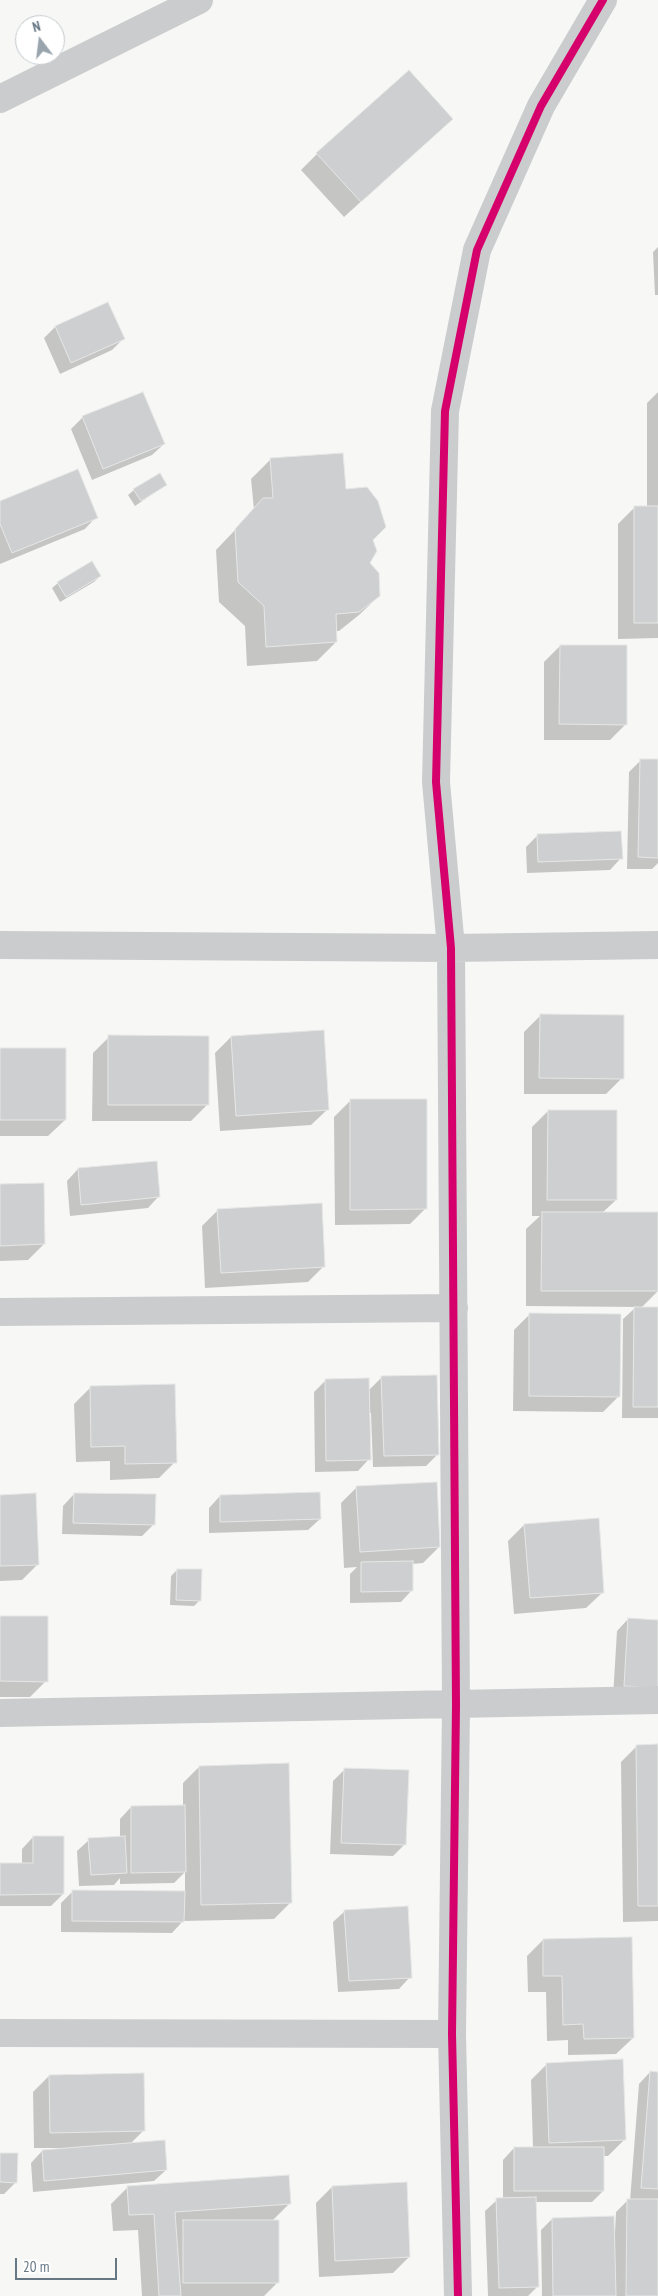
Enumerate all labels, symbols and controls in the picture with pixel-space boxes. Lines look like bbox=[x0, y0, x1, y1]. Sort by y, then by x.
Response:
north arrow bbox=[15, 15, 65, 65]
text: N bbox=[30, 17, 42, 36]
scale bar bbox=[18, 2248, 120, 2280]
text: 20 m bbox=[23, 2257, 49, 2276]

